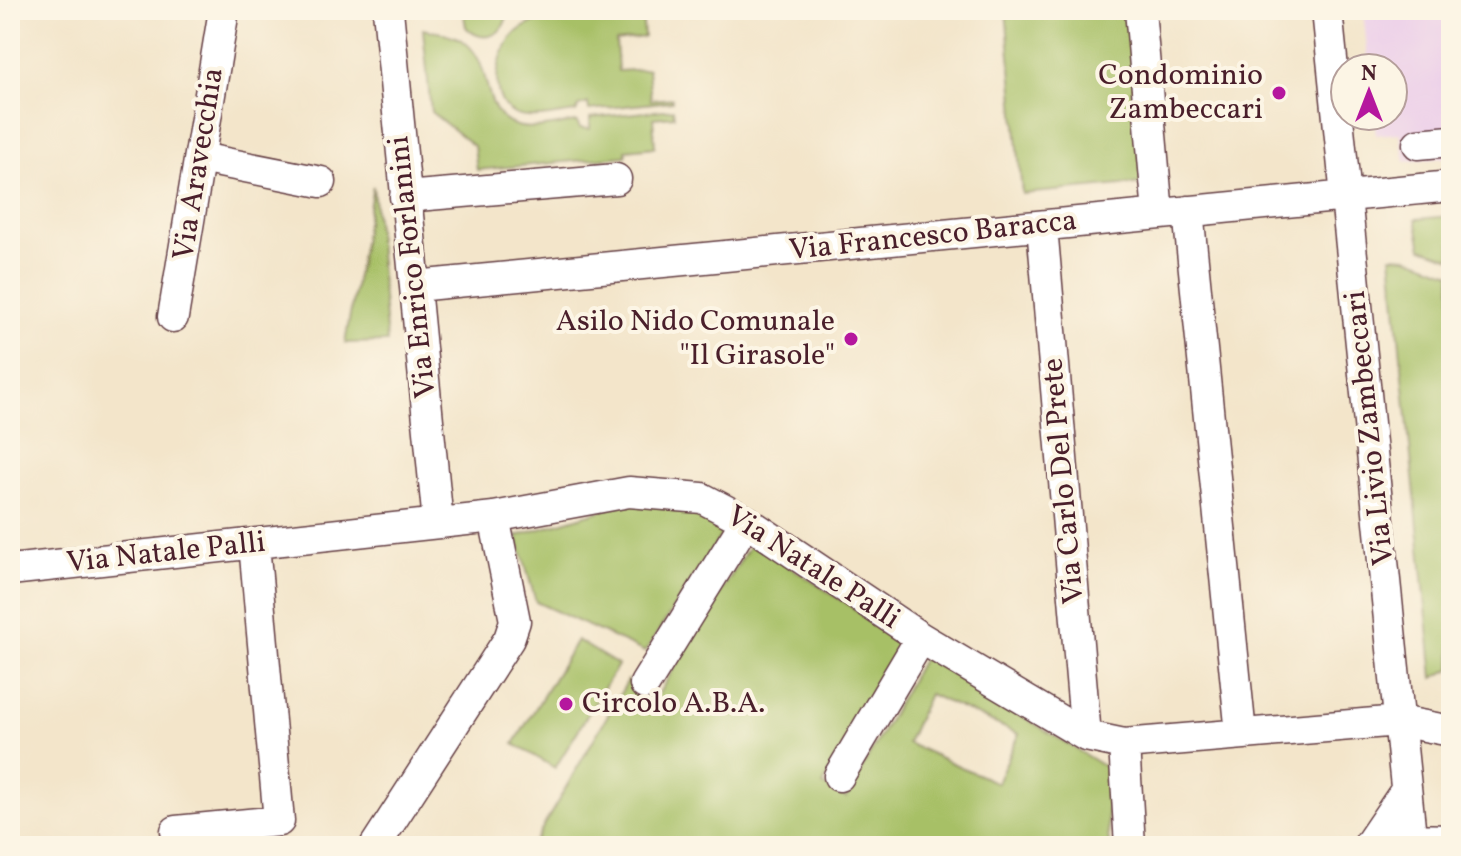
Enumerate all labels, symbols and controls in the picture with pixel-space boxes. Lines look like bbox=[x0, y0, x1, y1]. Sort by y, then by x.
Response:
north arrow bbox=[1329, 52, 1409, 132]
place label: Condominio Zambeccari bbox=[1098, 55, 1263, 131]
text: N bbox=[1361, 59, 1377, 90]
street label: Via Aravecchia bbox=[163, 65, 235, 263]
marker: Condominio Zambeccari bbox=[1270, 84, 1288, 102]
street label: Via Enrico Forlanini bbox=[378, 134, 448, 400]
street label: Via Francesco Baracca bbox=[787, 200, 1079, 272]
street label: Via Livio Zambeccari bbox=[1335, 288, 1405, 568]
place label: Asilo Nido Comunale "Il Girasole" bbox=[556, 301, 835, 377]
marker: Asilo Nido Comunale "Il Girasole" bbox=[842, 330, 860, 348]
street label: Via Carlo Del Prete bbox=[1032, 356, 1096, 606]
street label: Via Natale Palli bbox=[718, 496, 908, 640]
street label: Via Natale Palli bbox=[64, 522, 268, 584]
place label: Circolo A.B.A. bbox=[582, 683, 765, 725]
marker: Circolo A.B.A. bbox=[557, 695, 575, 713]

